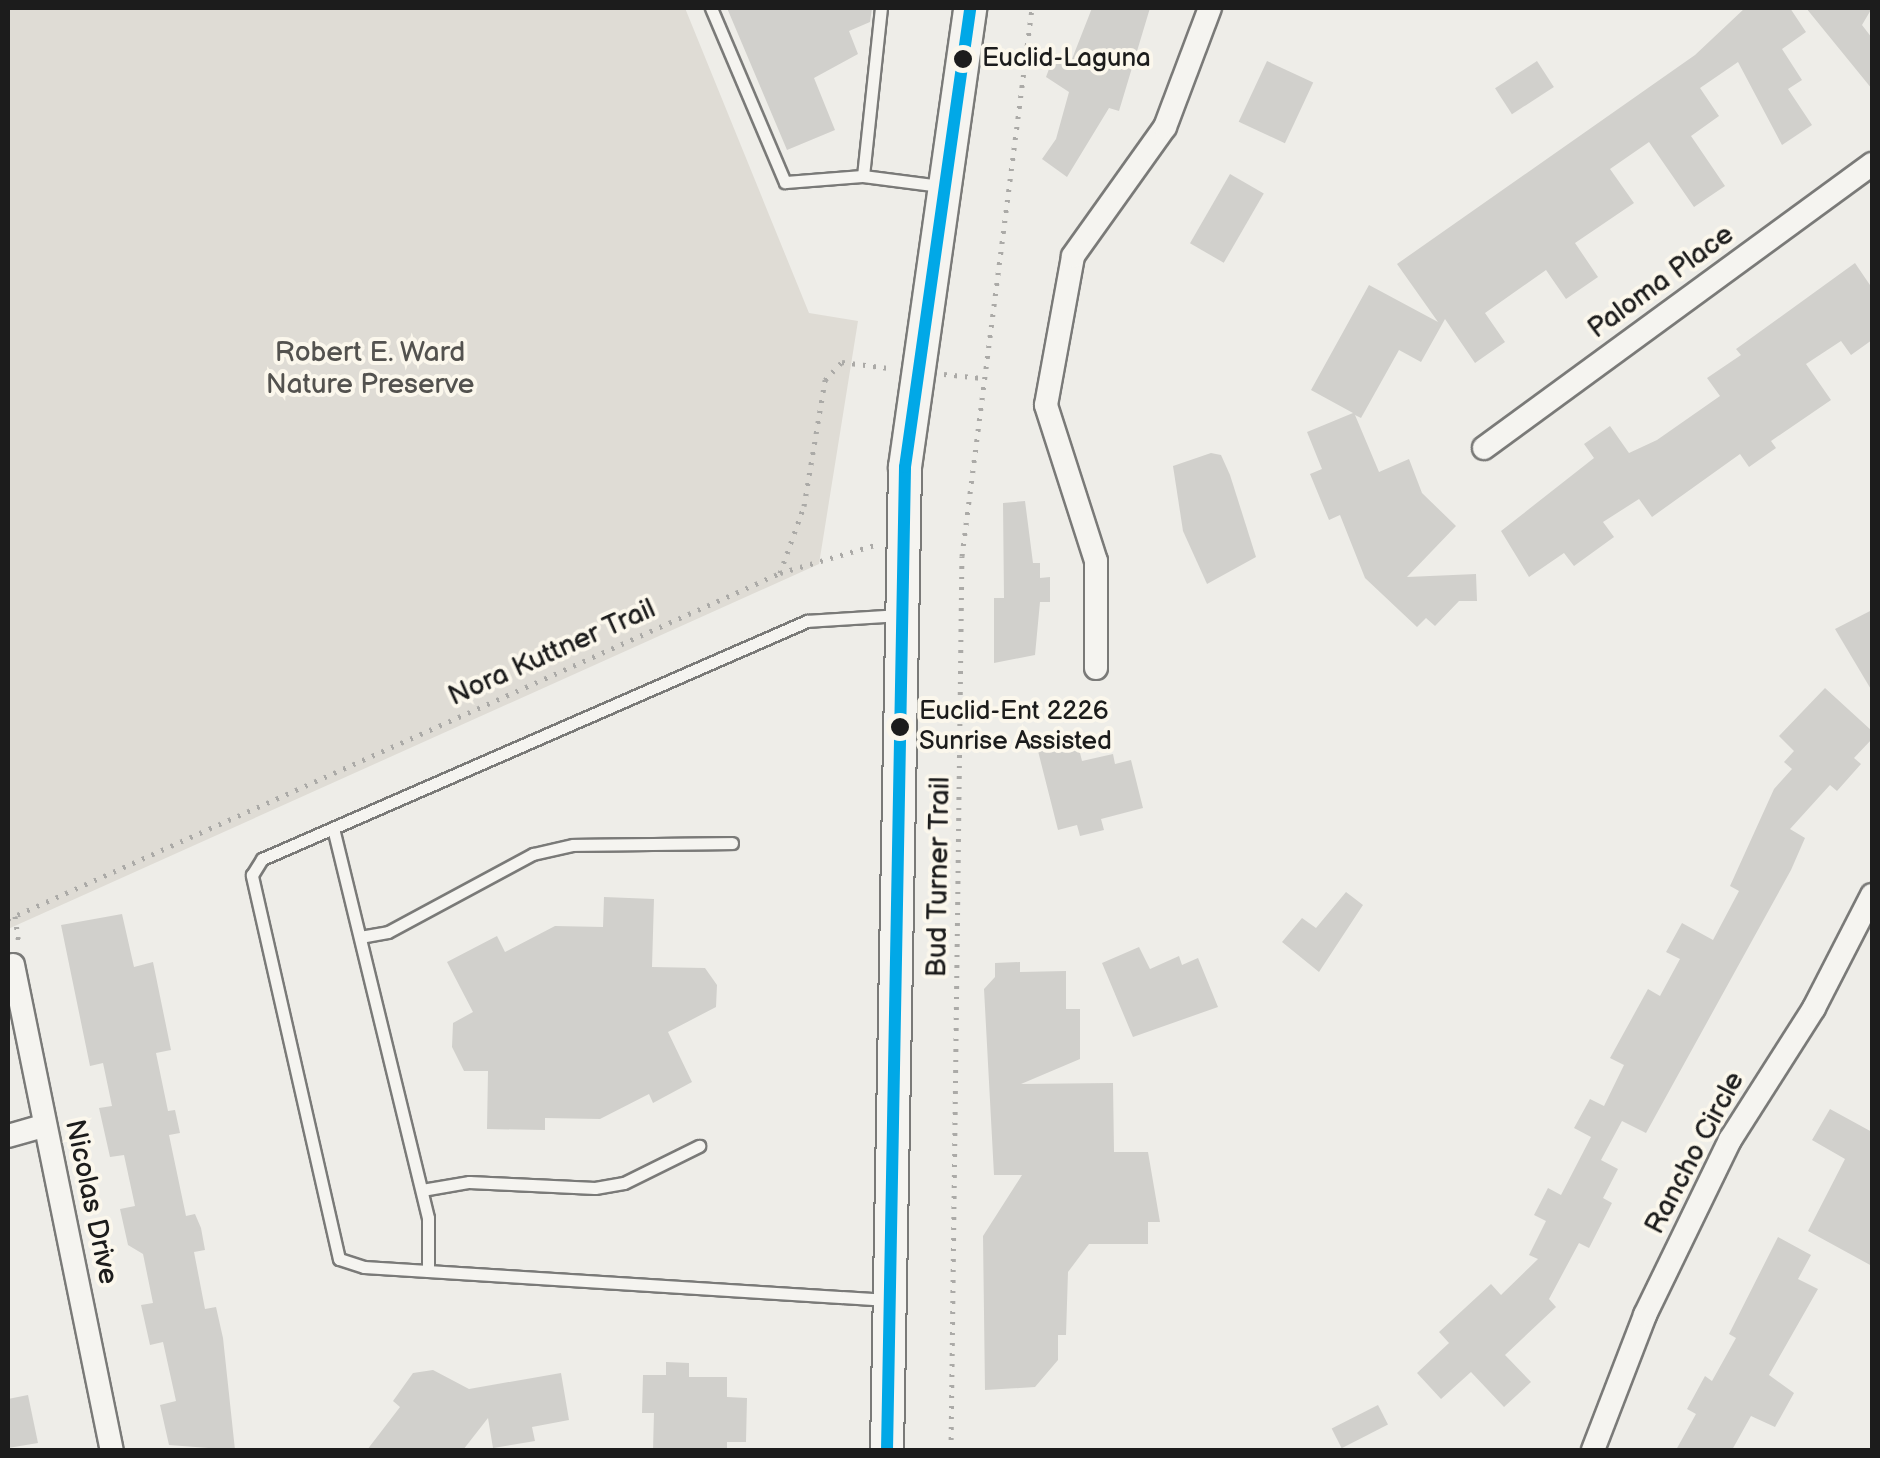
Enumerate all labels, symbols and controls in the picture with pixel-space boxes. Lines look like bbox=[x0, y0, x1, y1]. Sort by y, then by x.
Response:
place label: Euclid-Laguna bbox=[982, 43, 1151, 75]
marker: Euclid-Laguna bbox=[953, 49, 973, 69]
street label: Paloma Place bbox=[1582, 218, 1740, 346]
park label: Robert E. Ward Nature Preserve bbox=[266, 336, 474, 402]
street label: Nora Kuttner Trail bbox=[443, 592, 661, 714]
place label: Euclid-Ent 2226 Sunrise Assisted bbox=[919, 696, 1112, 758]
marker: Euclid-Ent 2226 Sunrise Assisted bbox=[890, 717, 910, 737]
street label: Bud Turner Trail bbox=[920, 775, 958, 979]
street label: Rancho Circle bbox=[1638, 1066, 1752, 1240]
street label: Nicolas Drive bbox=[57, 1117, 125, 1287]

